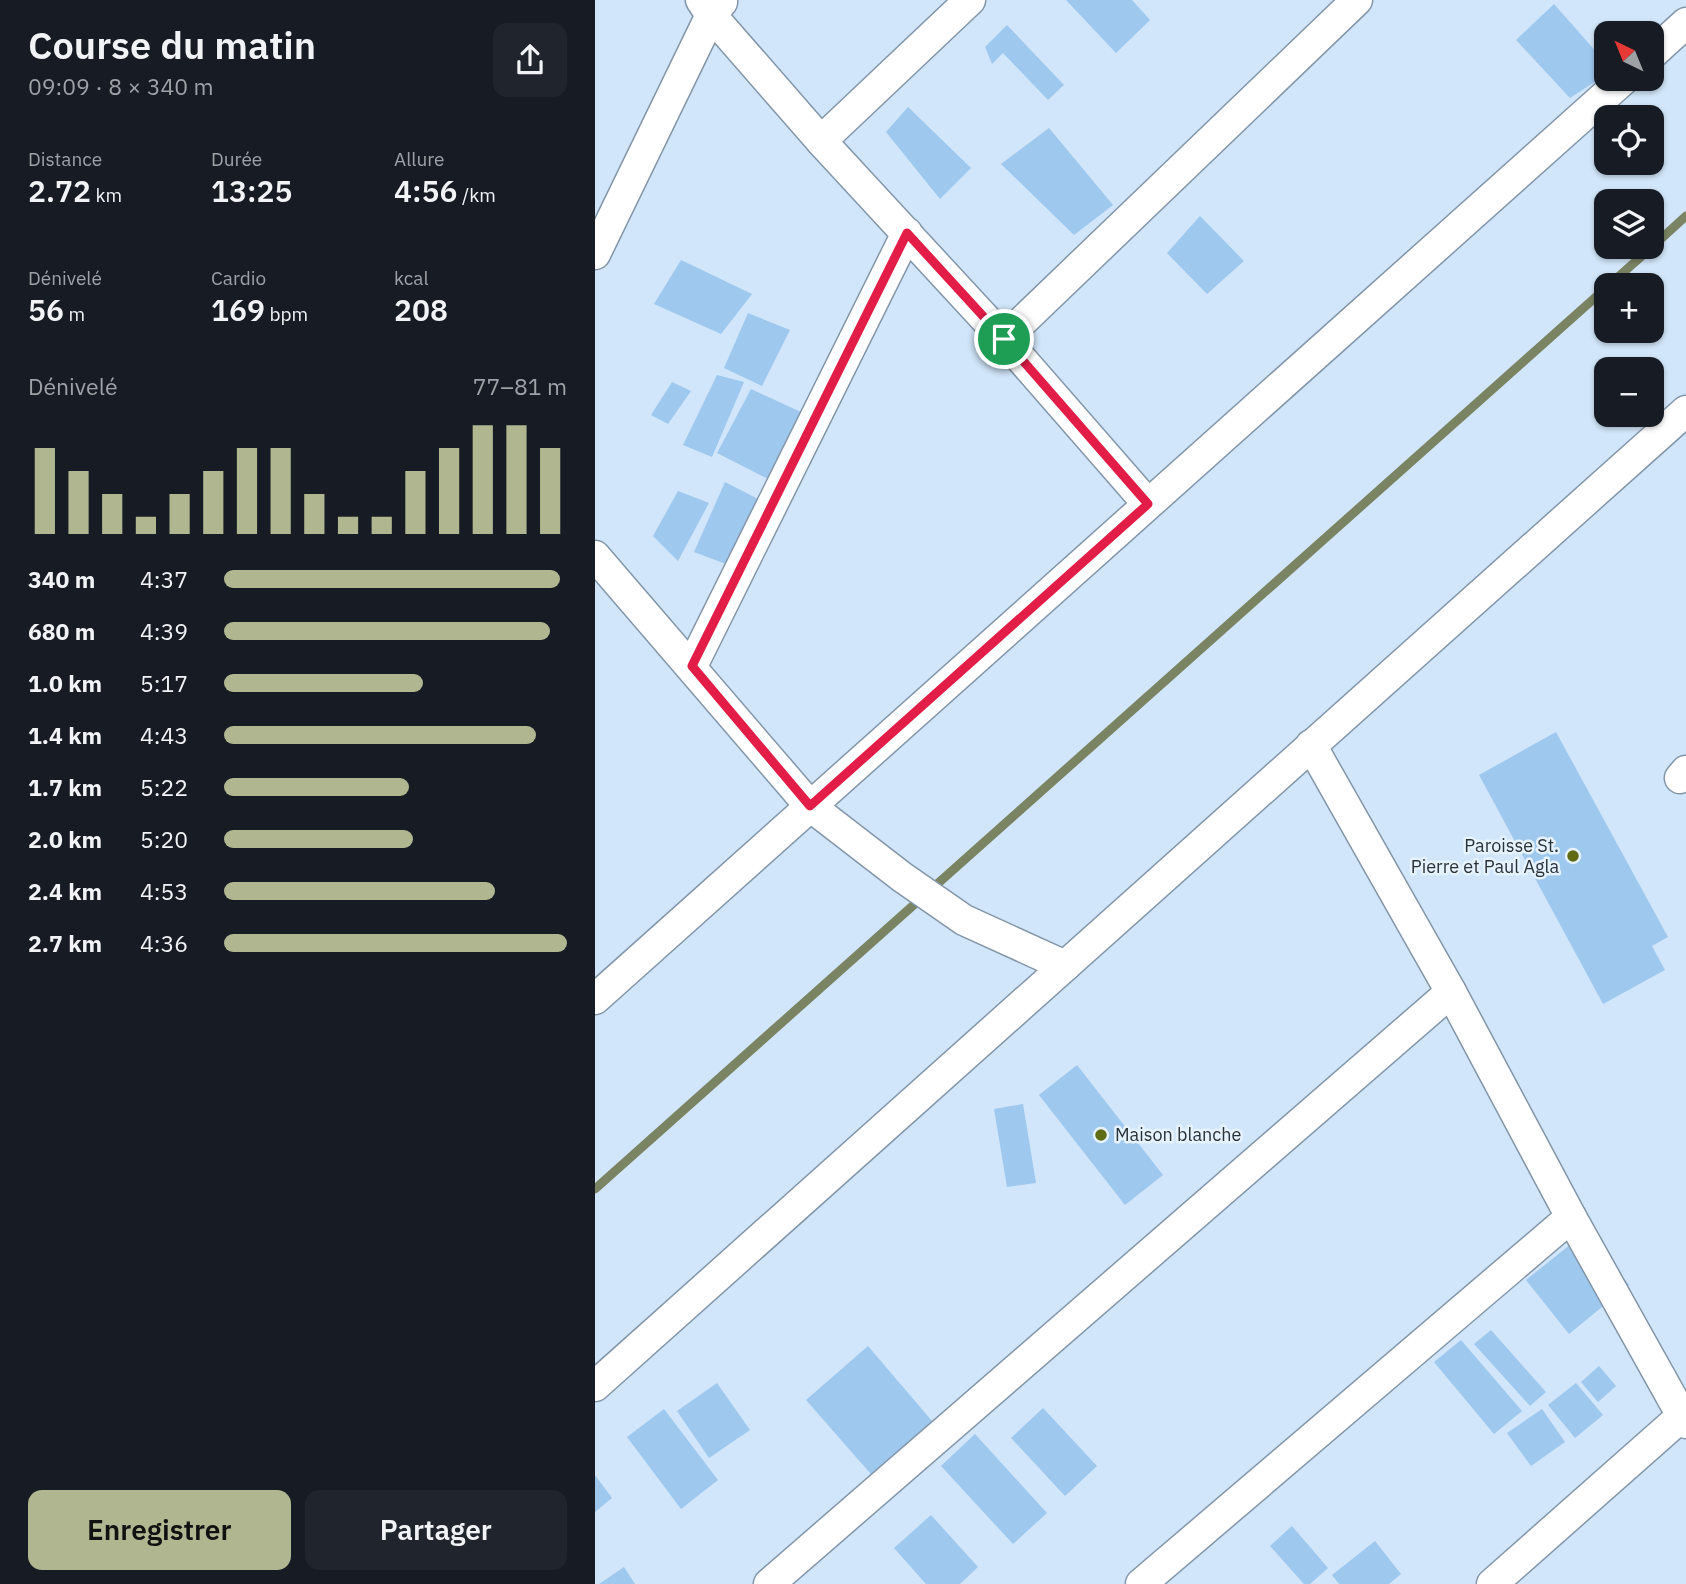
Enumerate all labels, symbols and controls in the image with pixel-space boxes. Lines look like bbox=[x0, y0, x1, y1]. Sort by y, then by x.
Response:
text: Course du matin bbox=[28, 20, 316, 69]
north arrow bbox=[1594, 21, 1664, 91]
map controls bbox=[1594, 21, 1664, 427]
button: share bbox=[493, 23, 567, 97]
text: 09:09 · 8 × 340 m bbox=[28, 71, 214, 101]
button: locate bbox=[1594, 105, 1664, 175]
text: Distance bbox=[28, 147, 102, 171]
text: Durée bbox=[211, 147, 262, 171]
text: Allure bbox=[394, 147, 445, 171]
text: 2.72 bbox=[28, 171, 91, 210]
text: 13:25 bbox=[211, 171, 293, 210]
text: 4:56 bbox=[394, 171, 458, 210]
text: km bbox=[91, 183, 122, 207]
text: /km bbox=[458, 183, 496, 207]
button: layers bbox=[1594, 189, 1664, 259]
text: Dénivelé bbox=[28, 266, 102, 290]
text: Cardio bbox=[211, 266, 266, 290]
text: kcal bbox=[394, 266, 429, 290]
button: + bbox=[1594, 273, 1664, 343]
text: 56 bbox=[28, 290, 64, 329]
text: 169 bbox=[211, 290, 265, 329]
text: 208 bbox=[394, 290, 448, 329]
text: m bbox=[64, 302, 85, 326]
text: bpm bbox=[265, 302, 308, 326]
pin bbox=[974, 309, 1034, 369]
icon: arrive bbox=[985, 320, 1023, 358]
button: − bbox=[1594, 357, 1664, 427]
text: Dénivelé bbox=[28, 371, 118, 401]
text: 77–81 m bbox=[473, 371, 567, 401]
text: 340 m bbox=[28, 564, 95, 594]
text: 4:37 bbox=[140, 564, 188, 594]
text: 680 m bbox=[28, 616, 95, 646]
text: 4:39 bbox=[140, 616, 188, 646]
text: 1.0 km bbox=[28, 668, 102, 698]
text: 5:17 bbox=[140, 668, 188, 698]
text: 1.4 km bbox=[28, 720, 102, 750]
text: 4:43 bbox=[140, 720, 188, 750]
text: 1.7 km bbox=[28, 772, 102, 802]
text: 5:22 bbox=[140, 772, 188, 802]
text: 2.0 km bbox=[28, 824, 102, 854]
text: 5:20 bbox=[140, 824, 188, 854]
place label: Paroisse St. Pierre et Paul Agla bbox=[1411, 834, 1559, 878]
marker: Paroisse St. Pierre et Paul Agla bbox=[1565, 848, 1581, 864]
text: 2.4 km bbox=[28, 876, 102, 906]
text: 4:53 bbox=[140, 876, 188, 906]
text: 2.7 km bbox=[28, 928, 102, 958]
text: 4:36 bbox=[140, 928, 188, 958]
place label: Maison blanche bbox=[1115, 1123, 1241, 1146]
marker: Maison blanche bbox=[1093, 1127, 1109, 1143]
button: Enregistrer bbox=[28, 1490, 291, 1570]
button: Partager bbox=[305, 1490, 567, 1570]

